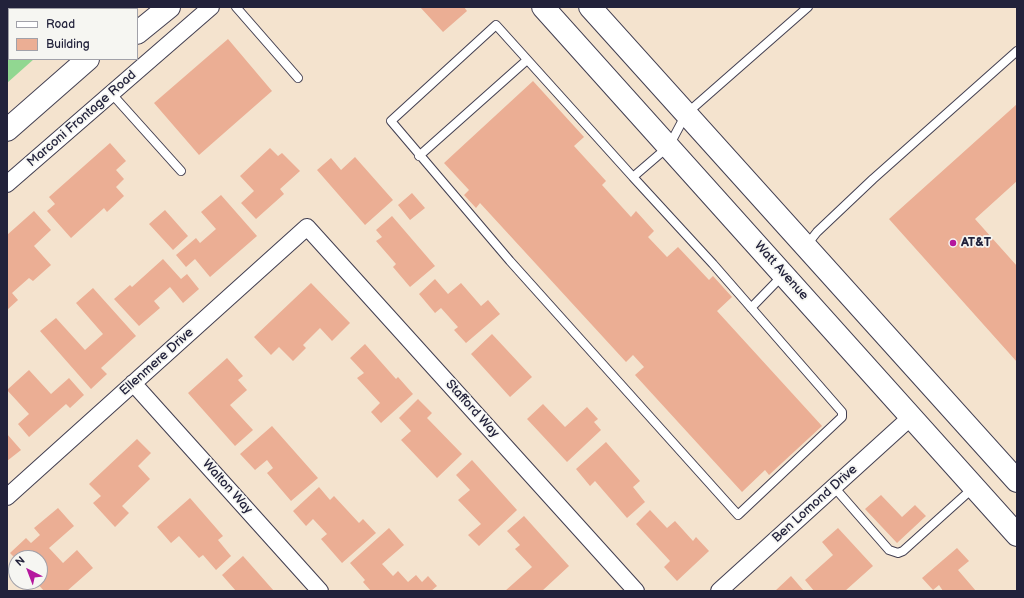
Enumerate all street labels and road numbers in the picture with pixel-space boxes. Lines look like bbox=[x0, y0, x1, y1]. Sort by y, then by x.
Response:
street label: Marconi Frontage Road bbox=[24, 67, 140, 171]
street label: Watt Avenue bbox=[751, 238, 811, 304]
street label: Ellenmere Drive bbox=[117, 325, 197, 399]
street label: Stafford Way bbox=[442, 377, 502, 441]
street label: Walton Way bbox=[199, 457, 255, 517]
street label: Ben Lomond Drive bbox=[769, 462, 861, 546]

